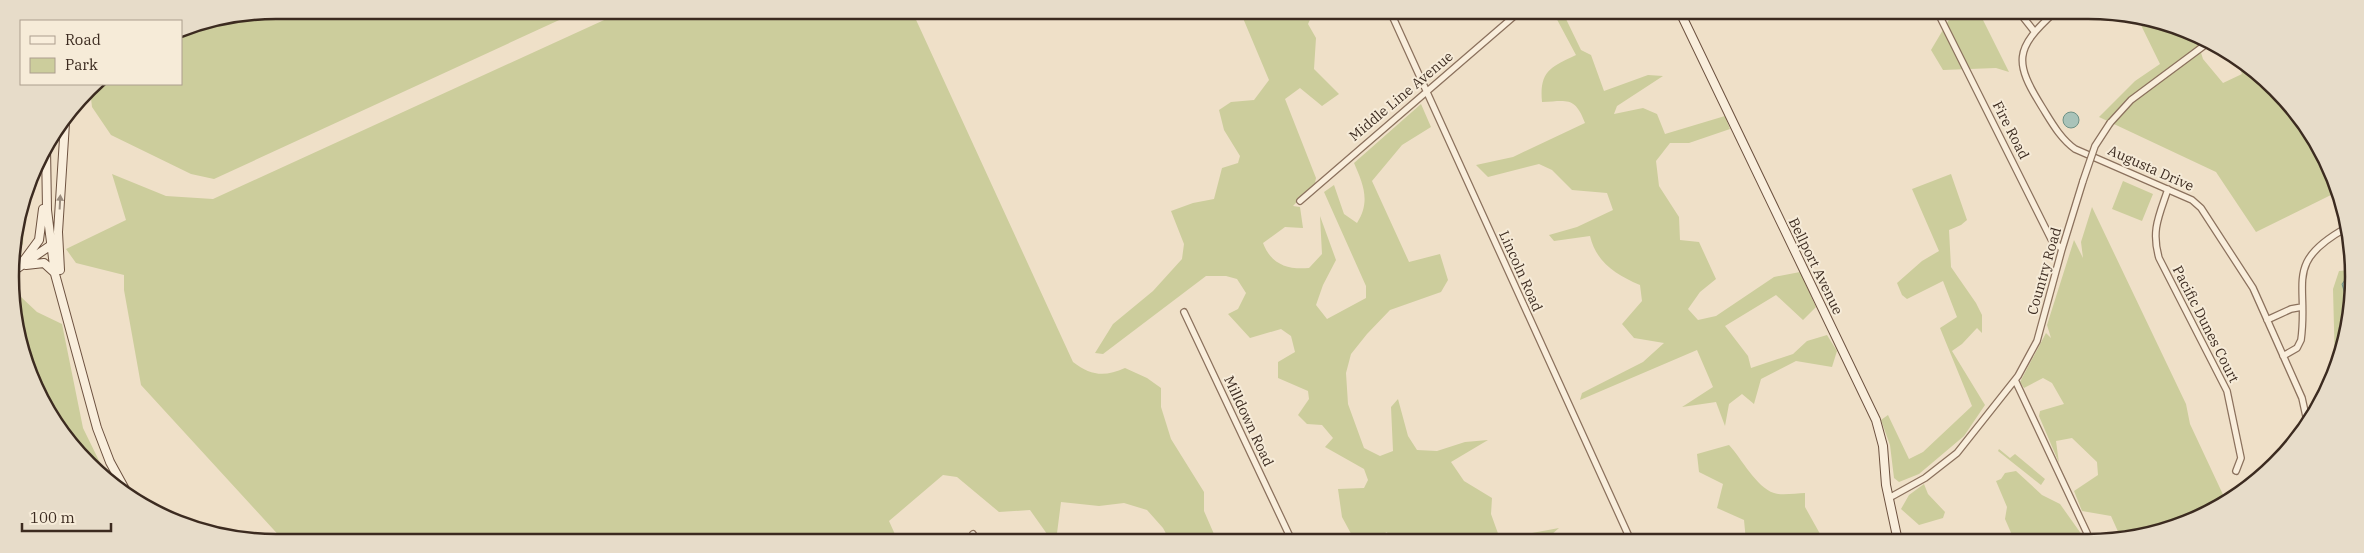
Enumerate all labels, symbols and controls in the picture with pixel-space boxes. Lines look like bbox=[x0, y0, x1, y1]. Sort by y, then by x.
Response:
legend bbox=[20, 20, 182, 85]
text: Road bbox=[65, 30, 101, 49]
street label: Middle Line Avenue bbox=[1345, 47, 1457, 145]
text: Park bbox=[65, 55, 98, 74]
street label: Fire Road bbox=[1989, 98, 2034, 163]
street label: Augusta Drive bbox=[2105, 141, 2197, 195]
one-way arrow bbox=[56, 194, 64, 210]
street label: Bellport Avenue bbox=[1785, 215, 1847, 317]
street label: Country Road bbox=[2023, 225, 2065, 317]
street label: Lincoln Road bbox=[1495, 228, 1547, 315]
street label: Pacific Dunes Court bbox=[2169, 262, 2243, 386]
street label: Milldown Road bbox=[1220, 373, 1278, 470]
scale bar bbox=[22, 500, 111, 532]
text: 100 m bbox=[30, 508, 75, 527]

